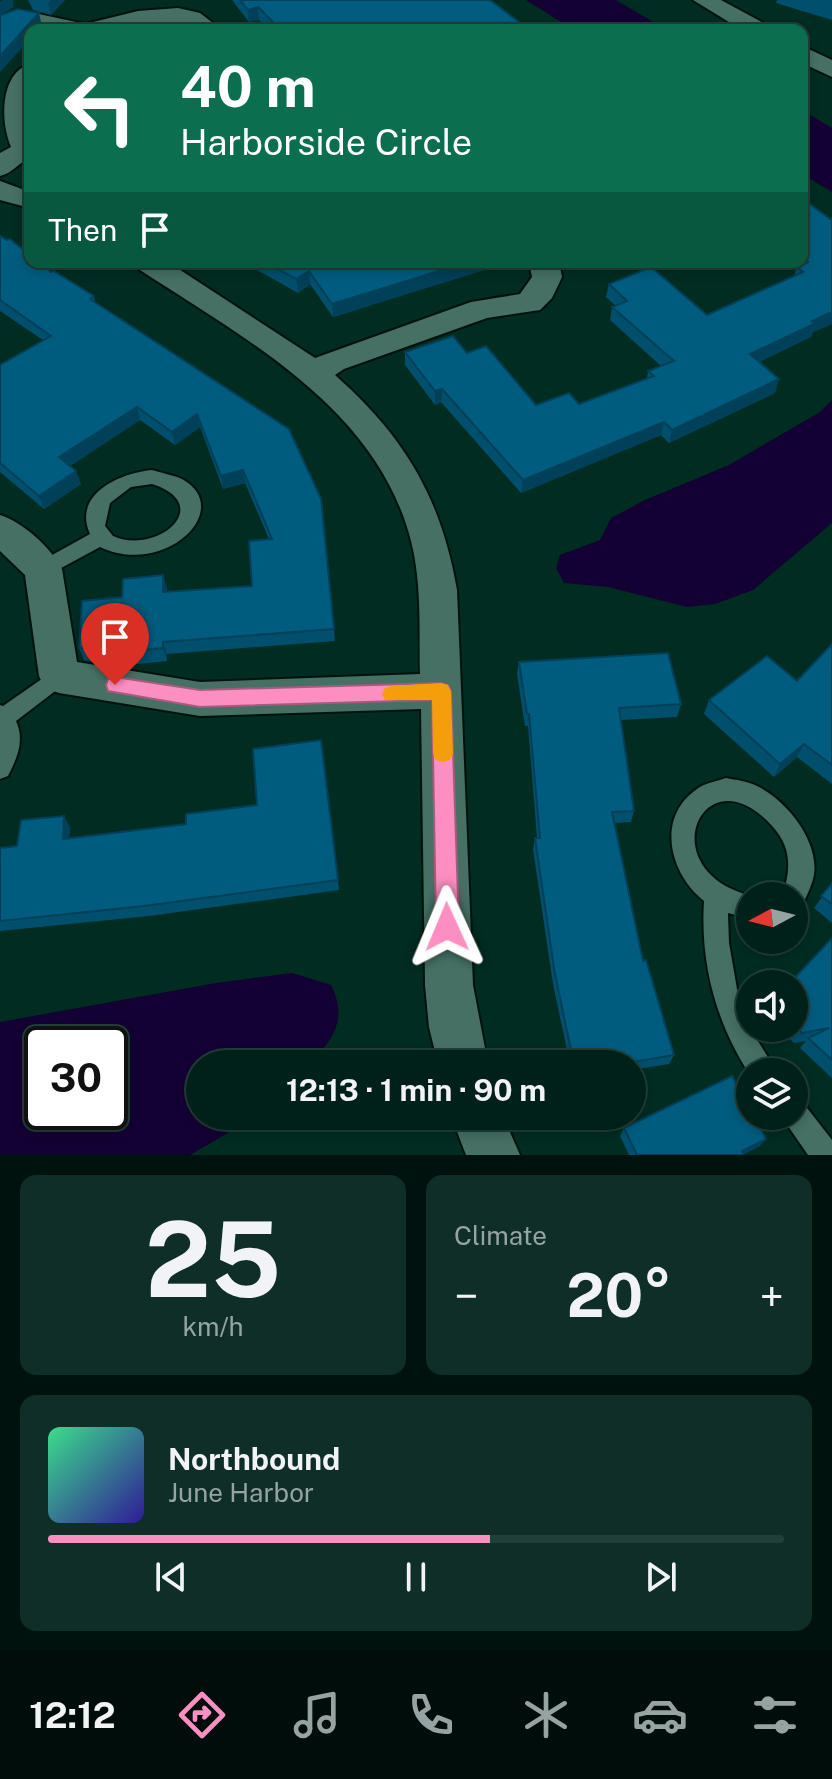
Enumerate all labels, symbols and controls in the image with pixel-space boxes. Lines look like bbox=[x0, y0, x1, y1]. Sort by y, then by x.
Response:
text: 40 m bbox=[180, 54, 316, 120]
icon: left bbox=[48, 56, 152, 160]
text: Harborside Circle bbox=[180, 121, 472, 163]
icon: arrive bbox=[133, 208, 177, 252]
text: Then bbox=[48, 212, 117, 248]
pin bbox=[81, 603, 149, 685]
icon: arrive bbox=[93, 615, 137, 659]
north arrow bbox=[736, 882, 808, 954]
map controls bbox=[736, 882, 808, 1130]
position arrow bbox=[405, 885, 489, 969]
button: sound bbox=[736, 970, 808, 1042]
speed limit sign: 30 bbox=[24, 1026, 128, 1130]
button: layers bbox=[736, 1058, 808, 1130]
text: 12:13 · 1 min · 90 m bbox=[286, 1072, 546, 1108]
text: 25 bbox=[145, 1198, 281, 1320]
text: Climate bbox=[454, 1220, 547, 1251]
text: 20° bbox=[566, 1260, 672, 1331]
text: − bbox=[454, 1270, 478, 1322]
text: + bbox=[760, 1270, 784, 1322]
text: km/h bbox=[182, 1311, 244, 1342]
text: Northbound bbox=[168, 1441, 340, 1477]
text: June Harbor bbox=[168, 1477, 314, 1508]
icon: previous bbox=[149, 1555, 193, 1599]
icon: pause bbox=[394, 1555, 438, 1599]
icon: next bbox=[639, 1555, 683, 1599]
icon: directions bbox=[174, 1687, 230, 1743]
icon: music bbox=[289, 1687, 345, 1743]
icon: phone bbox=[403, 1687, 459, 1743]
icon: climate bbox=[518, 1687, 574, 1743]
icon: car bbox=[632, 1687, 688, 1743]
icon: filters bbox=[747, 1687, 803, 1743]
text: 12:12 bbox=[29, 1694, 116, 1736]

